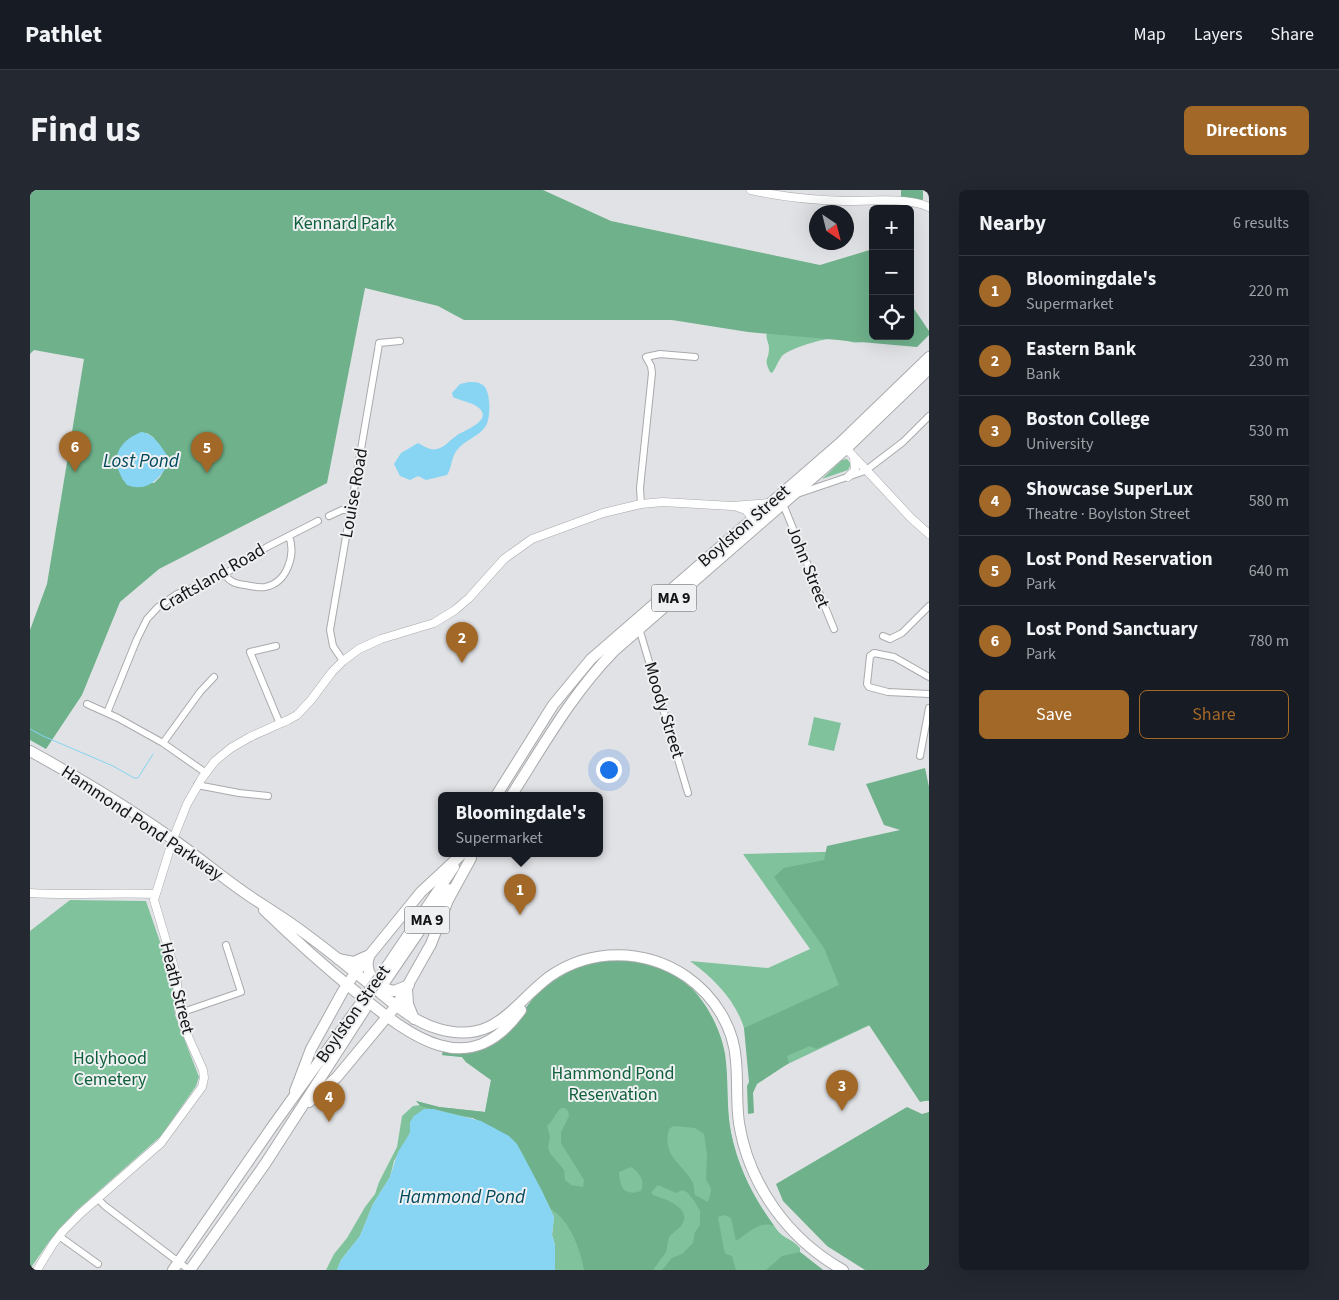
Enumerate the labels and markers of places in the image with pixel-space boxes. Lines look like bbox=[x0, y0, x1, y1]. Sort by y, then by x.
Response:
pin: 6 bbox=[59, 431, 91, 472]
pin: 5 bbox=[191, 432, 223, 473]
pin: 2 bbox=[446, 622, 478, 663]
pin: 1 bbox=[504, 874, 536, 915]
pin: 3 bbox=[826, 1070, 858, 1111]
pin: 4 bbox=[313, 1081, 345, 1122]

